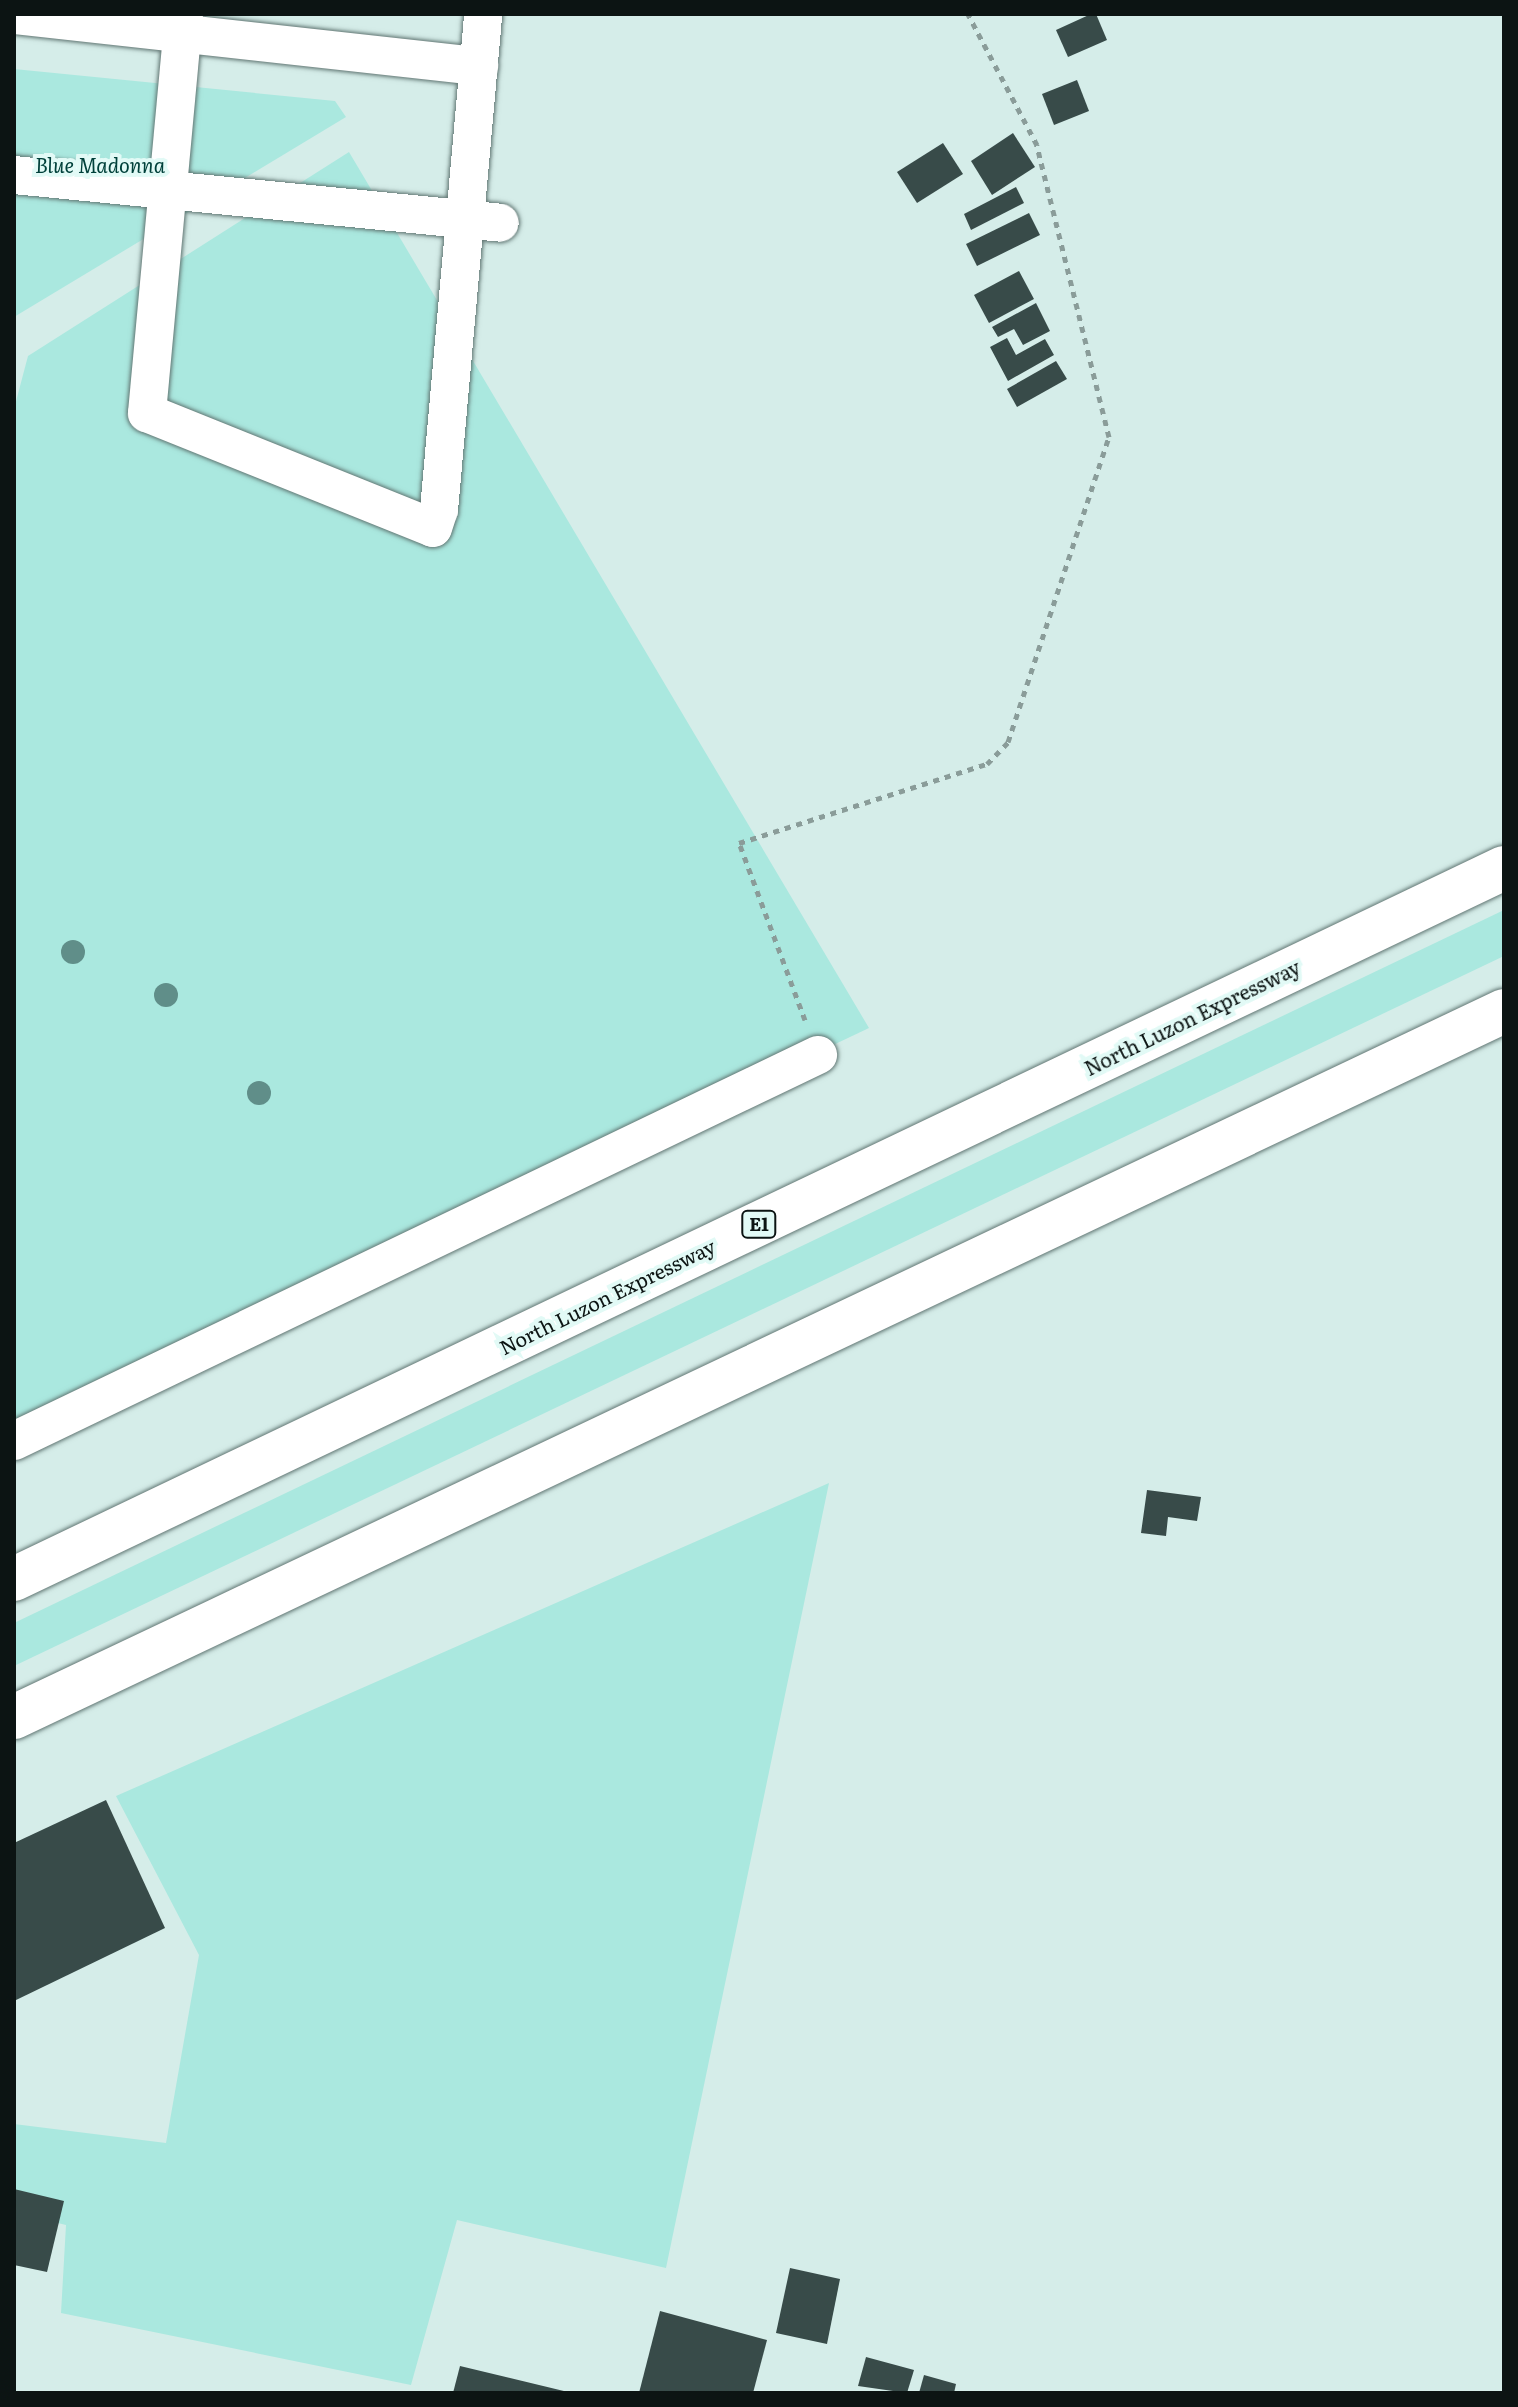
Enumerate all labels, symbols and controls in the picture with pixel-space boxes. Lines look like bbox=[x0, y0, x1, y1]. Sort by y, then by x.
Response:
park label: Blue Madonna bbox=[35, 152, 165, 176]
street label: North Luzon Expressway bbox=[1080, 954, 1304, 1080]
road number: E1 bbox=[741, 1210, 777, 1238]
street label: North Luzon Expressway bbox=[495, 1233, 719, 1359]

